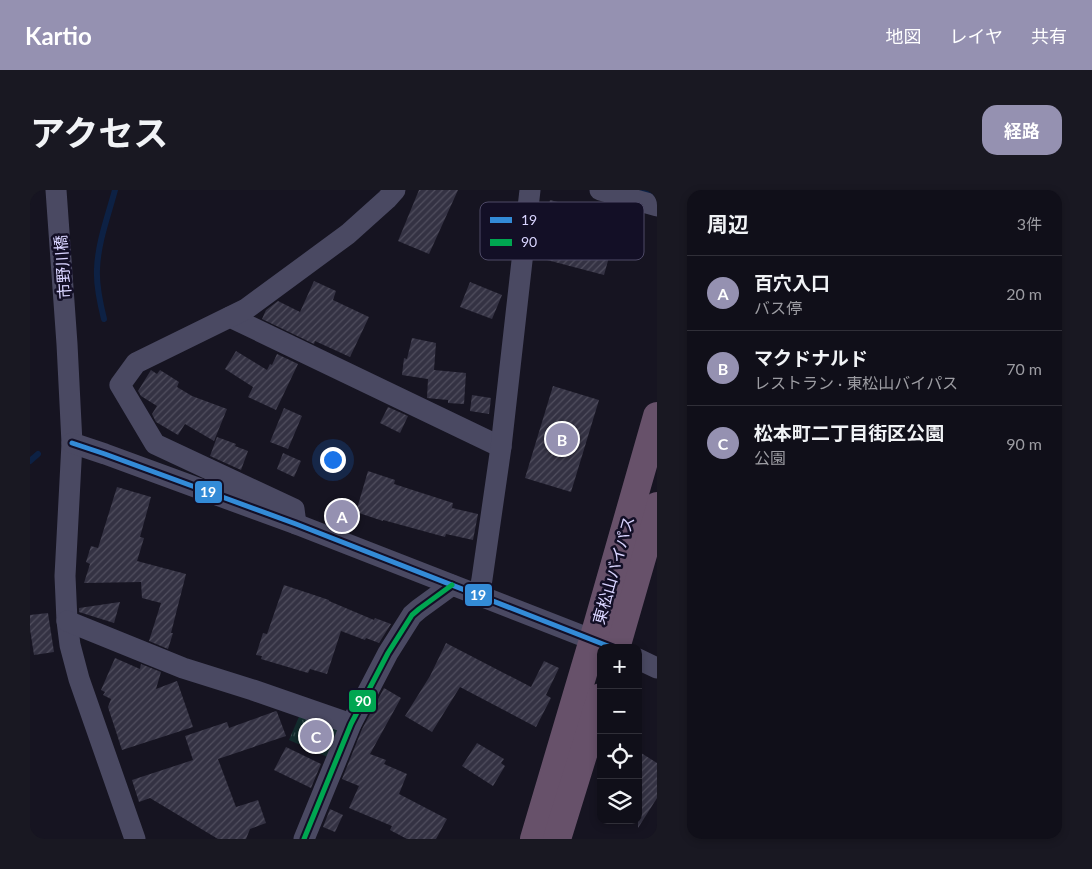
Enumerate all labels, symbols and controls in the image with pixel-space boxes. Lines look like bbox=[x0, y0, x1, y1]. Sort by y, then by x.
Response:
text: Kartio bbox=[25, 21, 92, 50]
text: 地図 bbox=[886, 25, 922, 47]
text: レイヤ bbox=[950, 25, 1003, 47]
text: 共有 bbox=[1031, 25, 1067, 47]
button: 経路 bbox=[982, 105, 1062, 155]
text: アクセス bbox=[30, 111, 168, 153]
legend bbox=[480, 202, 644, 260]
text: 19 bbox=[521, 211, 537, 228]
text: 周辺 bbox=[707, 211, 749, 236]
text: 3件 bbox=[1017, 214, 1042, 233]
text: 90 bbox=[521, 233, 537, 250]
street label: 市野川橋 bbox=[50, 234, 74, 300]
text: 百穴入口 bbox=[754, 271, 830, 294]
text: A bbox=[717, 284, 729, 303]
text: 20 m bbox=[1006, 284, 1042, 303]
text: バス停 bbox=[754, 298, 802, 317]
text: マクドナルド bbox=[754, 346, 868, 369]
text: B bbox=[718, 359, 728, 378]
text: 70 m bbox=[1006, 359, 1042, 378]
text: レストラン · 東松山バイパス bbox=[754, 373, 958, 392]
pin: B bbox=[546, 420, 578, 458]
text: 松本町二丁目街区公園 bbox=[754, 421, 944, 444]
text: C bbox=[718, 434, 728, 453]
text: 90 m bbox=[1006, 434, 1042, 453]
your location bbox=[320, 447, 346, 473]
text: 公園 bbox=[754, 448, 786, 467]
line badge: 19 bbox=[194, 480, 223, 504]
text: 19 bbox=[200, 483, 216, 500]
pin: A bbox=[326, 497, 358, 535]
street label: 東松山バイパス bbox=[588, 514, 638, 626]
line badge: 19 bbox=[464, 583, 493, 607]
text: 19 bbox=[470, 586, 486, 603]
map controls bbox=[597, 644, 642, 824]
button: + bbox=[597, 644, 642, 689]
line badge: 90 bbox=[348, 689, 377, 713]
button: − bbox=[597, 689, 642, 734]
text: 90 bbox=[355, 692, 371, 709]
pin: C bbox=[300, 717, 332, 755]
button: locate bbox=[597, 734, 642, 779]
button: layers bbox=[597, 779, 642, 824]

